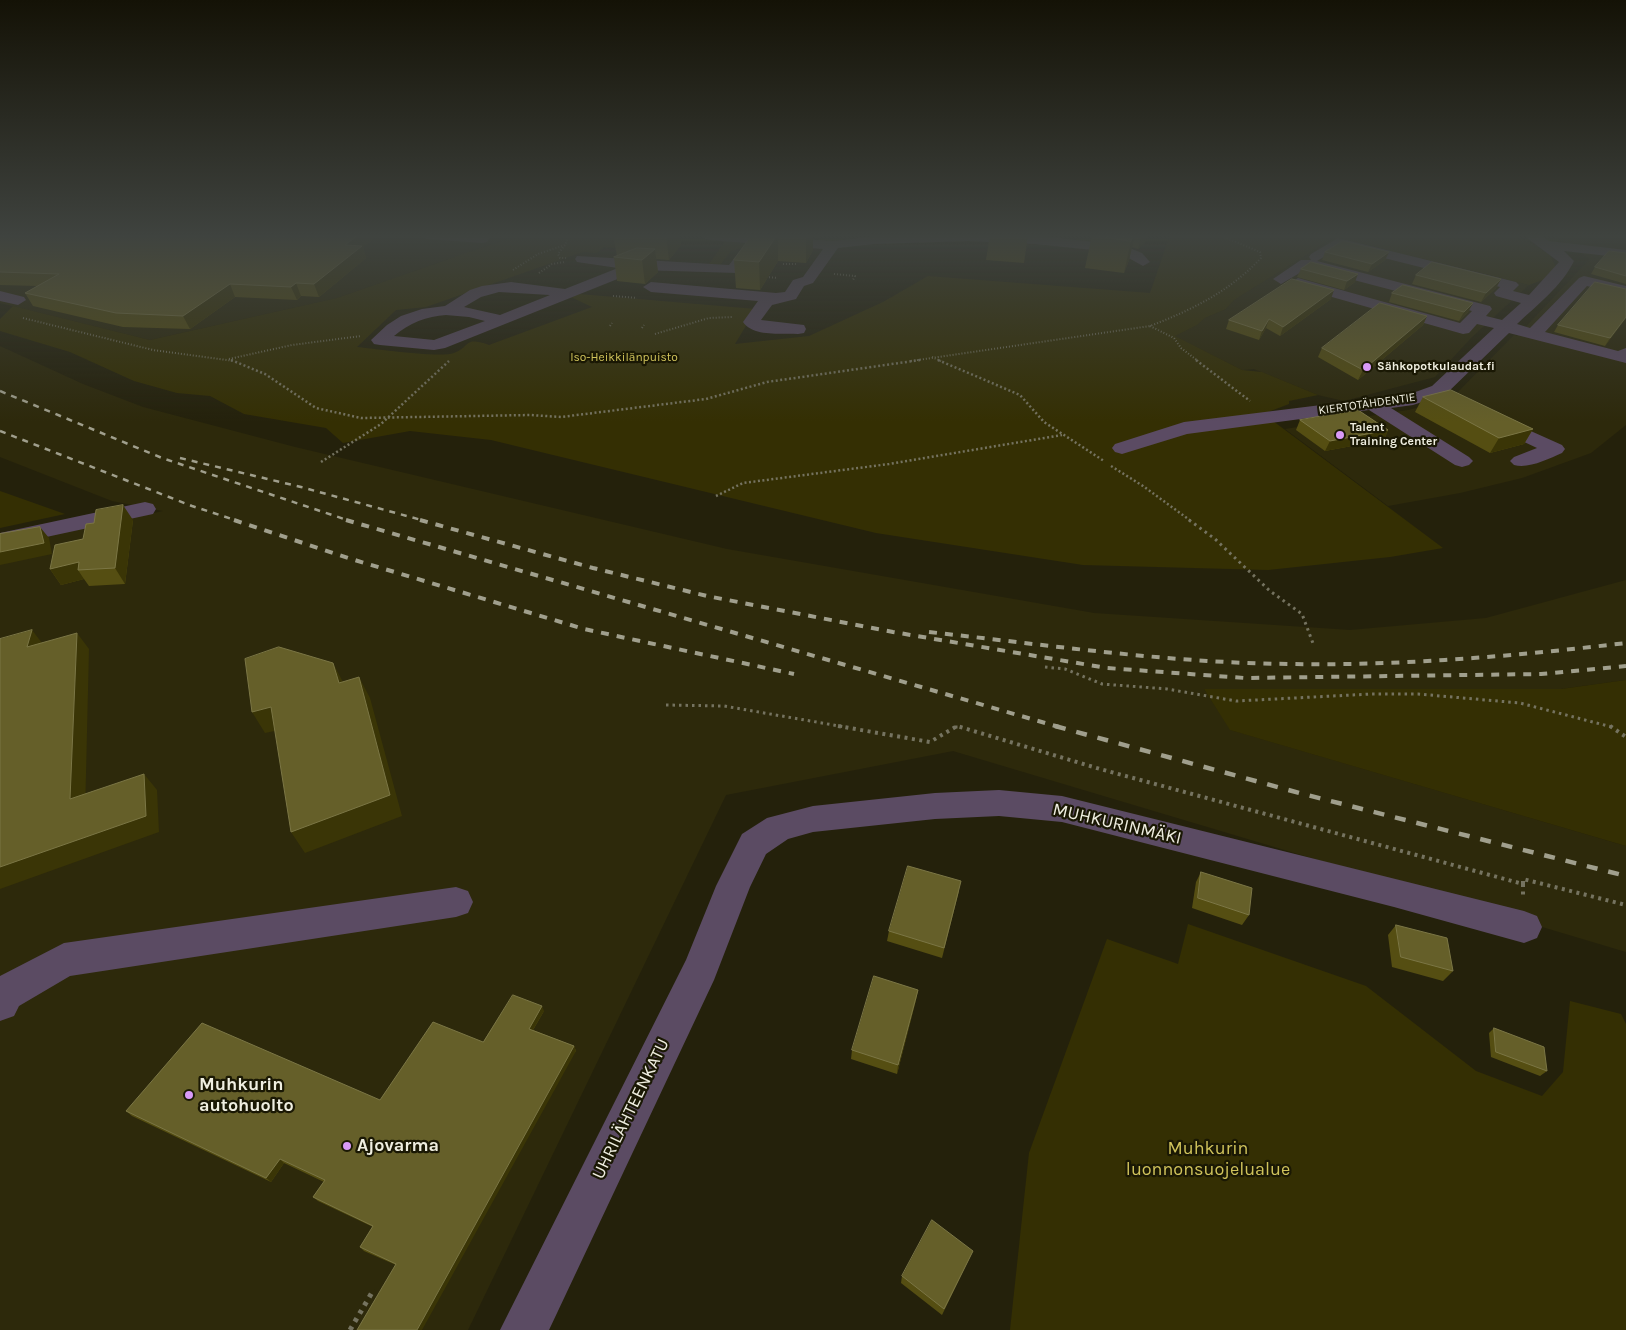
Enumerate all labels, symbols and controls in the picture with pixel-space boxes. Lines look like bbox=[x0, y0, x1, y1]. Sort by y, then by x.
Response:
park label: Iso-Heikkilänpuisto bbox=[570, 351, 678, 365]
place label: Sähkopotkulaudat.fi bbox=[1377, 360, 1495, 374]
marker: Sähkopotkulaudat.fi bbox=[1361, 361, 1373, 373]
street label: KIERTOTÄHDENTIE bbox=[1318, 390, 1416, 418]
place label: Talent Training Center bbox=[1350, 421, 1437, 449]
marker: Talent Training Center bbox=[1334, 429, 1346, 441]
street label: MUHKURINMÄKI bbox=[1050, 799, 1184, 849]
street label: UHRILÄHTEENKATU bbox=[588, 1035, 674, 1183]
place label: Muhkurin autohuolto bbox=[199, 1074, 294, 1116]
marker: Muhkurin autohuolto bbox=[183, 1089, 195, 1101]
place label: Ajovarma bbox=[357, 1135, 439, 1157]
park label: Muhkurin luonnonsuojelualue bbox=[1126, 1138, 1290, 1180]
marker: Ajovarma bbox=[341, 1140, 353, 1152]

